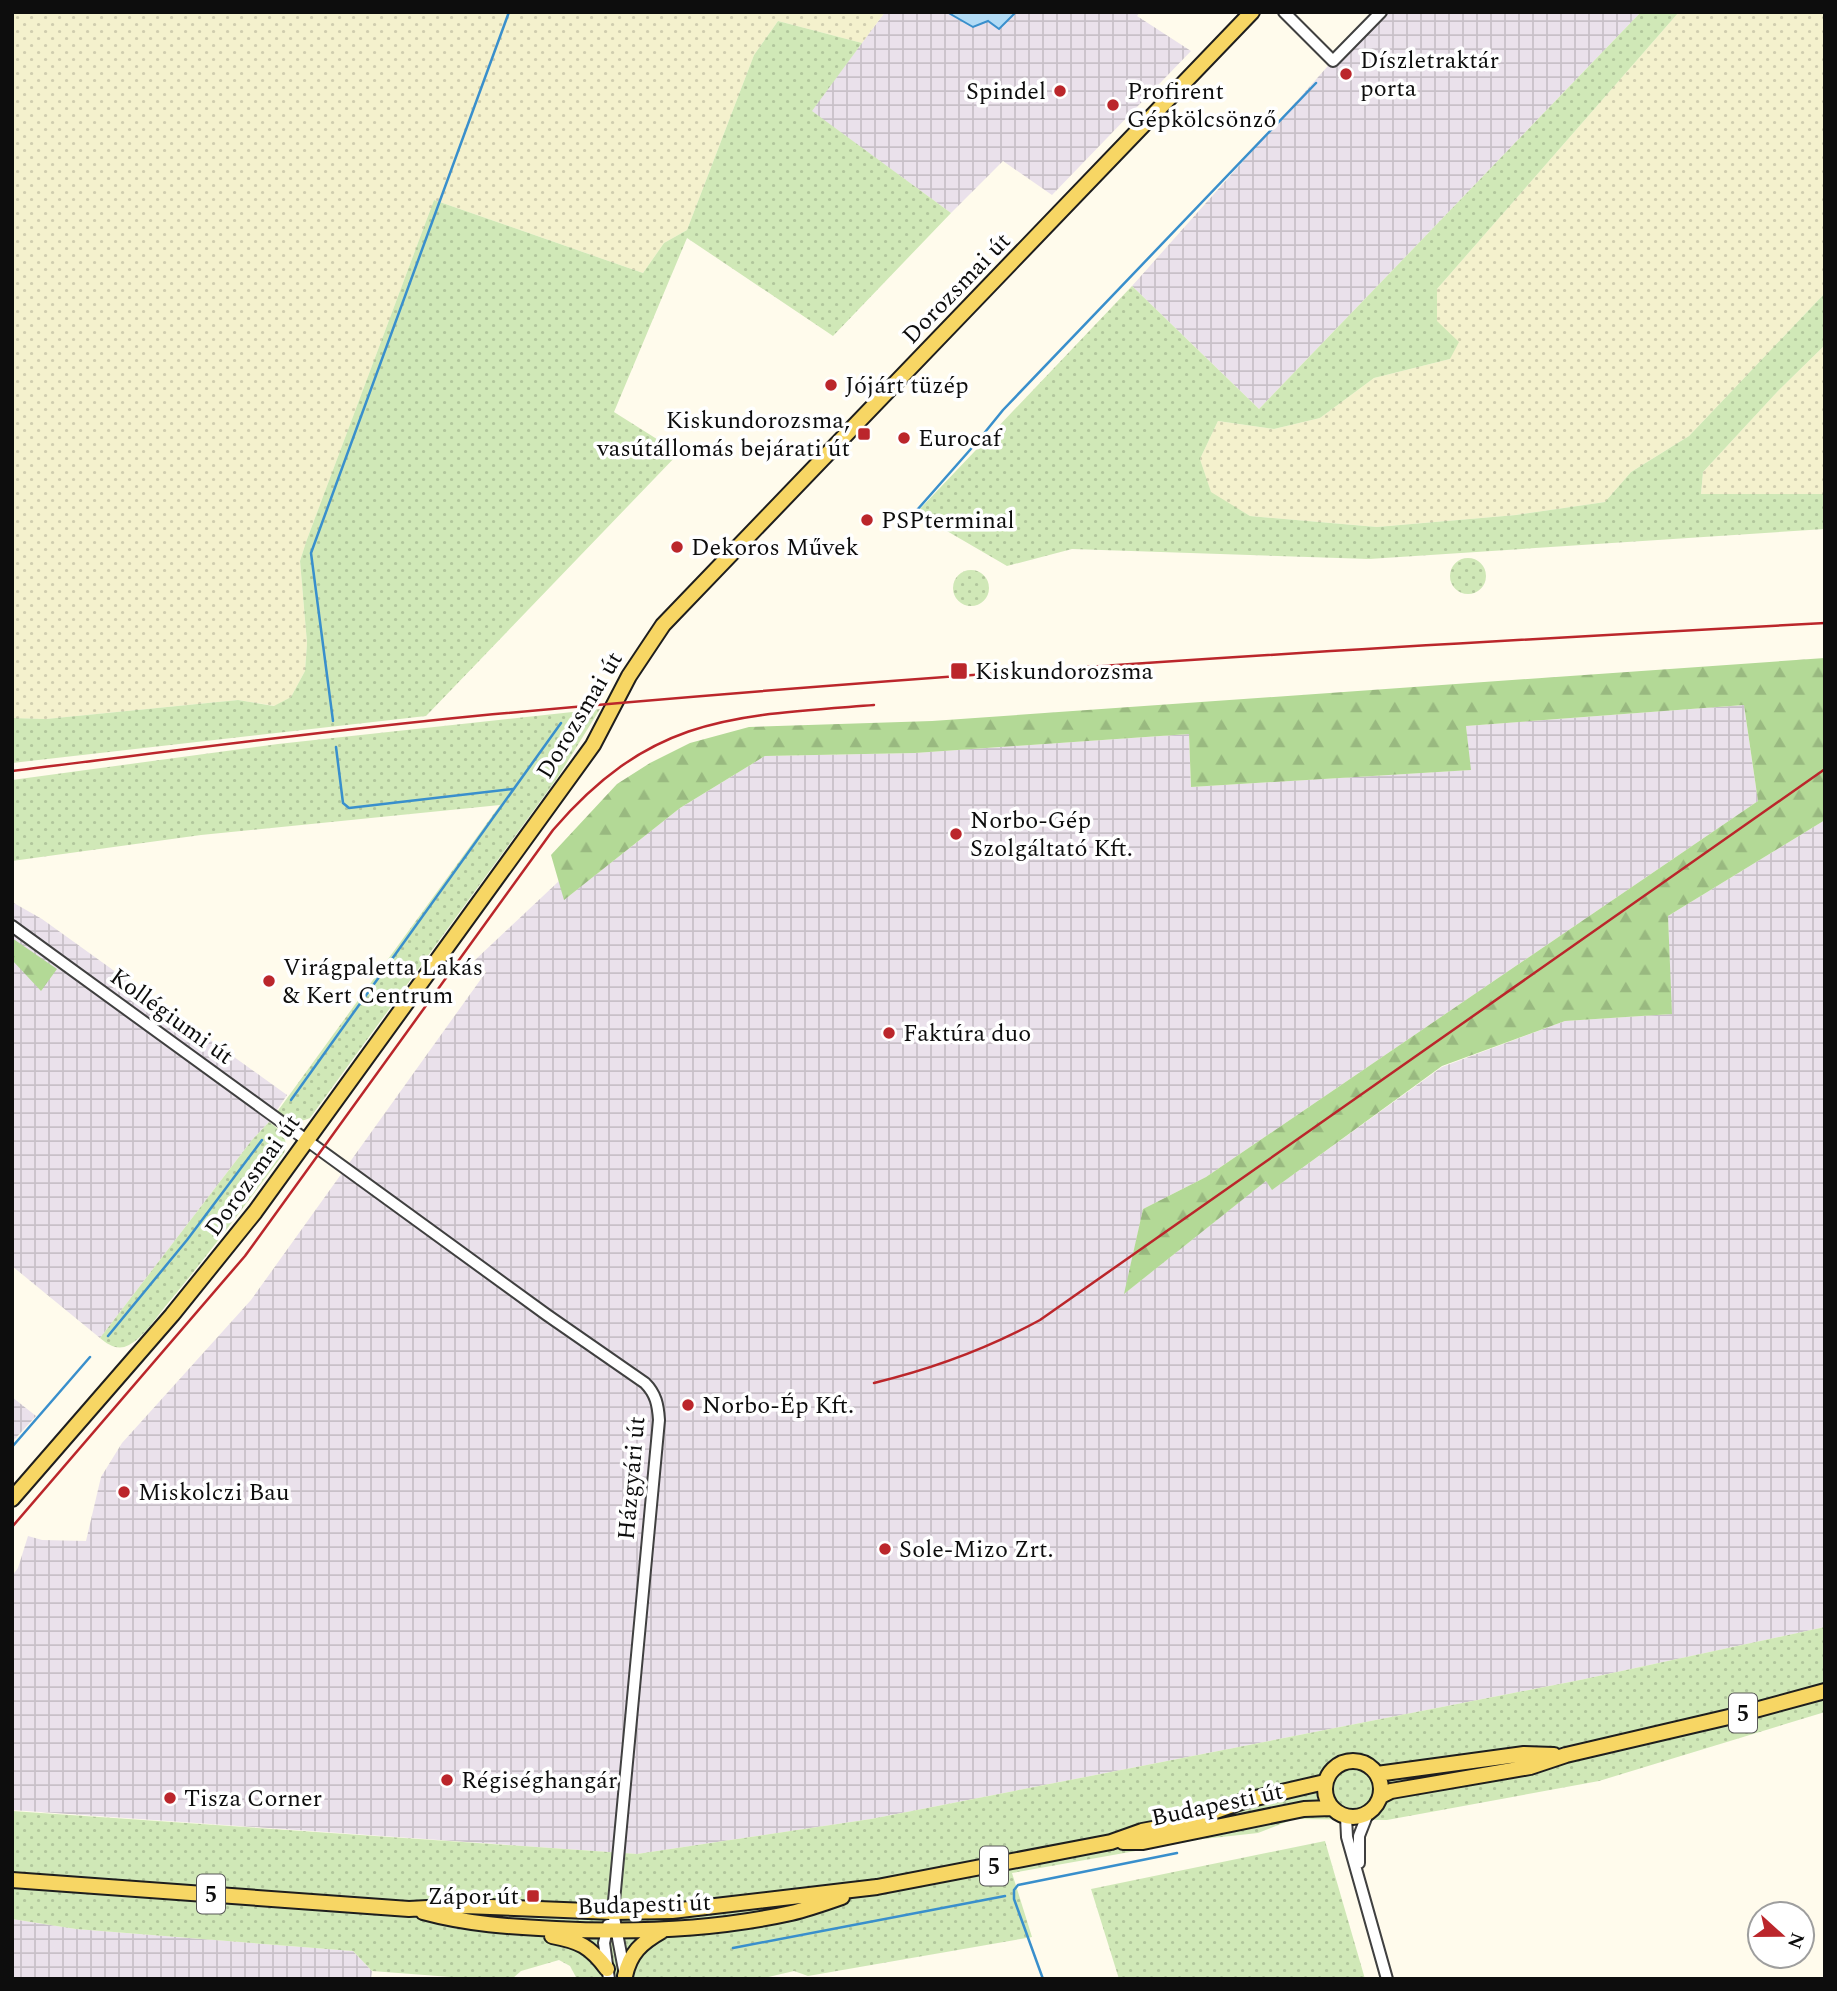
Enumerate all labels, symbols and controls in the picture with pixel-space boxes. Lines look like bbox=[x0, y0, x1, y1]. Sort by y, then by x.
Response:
place label: Díszletraktár porta bbox=[1360, 43, 1499, 107]
marker: Díszletraktár porta bbox=[1338, 66, 1354, 82]
place label: Spindel bbox=[966, 74, 1046, 110]
place label: Profirent Gépkölcsönző bbox=[1127, 74, 1277, 138]
marker: Spindel bbox=[1052, 83, 1068, 99]
marker: Profirent Gépkölcsönző bbox=[1105, 97, 1121, 113]
street label: Dorozsmai út bbox=[894, 225, 1020, 353]
place label: Jójárt tüzép bbox=[845, 368, 969, 404]
marker: Jójárt tüzép bbox=[823, 377, 839, 393]
place label: Kiskundorozsma, vasútállomás bejárati út bbox=[596, 403, 850, 467]
place label: Eurocaf bbox=[918, 421, 1003, 457]
marker: Kiskundorozsma, vasútállomás bejárati út bbox=[856, 426, 872, 442]
marker: Eurocaf bbox=[896, 430, 912, 446]
place label: PSPterminal bbox=[881, 503, 1015, 539]
marker: PSPterminal bbox=[859, 512, 875, 528]
place label: Dekoros Művek bbox=[691, 530, 859, 566]
marker: Dekoros Művek bbox=[669, 539, 685, 555]
street label: Dorozsmai út bbox=[527, 645, 632, 786]
place label: Kiskundorozsma bbox=[975, 654, 1154, 690]
marker: Kiskundorozsma bbox=[949, 661, 969, 681]
place label: Norbo-Gép Szolgáltató Kft. bbox=[970, 803, 1133, 867]
marker: Norbo-Gép Szolgáltató Kft. bbox=[948, 826, 964, 842]
place label: Virágpaletta Lakás & Kert Centrum bbox=[283, 950, 483, 1014]
street label: Kollégiumi út bbox=[102, 959, 241, 1074]
marker: Virágpaletta Lakás & Kert Centrum bbox=[261, 973, 277, 989]
place label: Faktúra duo bbox=[903, 1016, 1031, 1052]
marker: Faktúra duo bbox=[881, 1025, 897, 1041]
street label: Dorozsmai út bbox=[196, 1107, 310, 1244]
place label: Norbo-Ép Kft. bbox=[702, 1388, 854, 1424]
marker: Norbo-Ép Kft. bbox=[680, 1397, 696, 1413]
street label: Házgyári út bbox=[609, 1415, 655, 1541]
place label: Miskolczi Bau bbox=[138, 1475, 289, 1511]
marker: Miskolczi Bau bbox=[116, 1484, 132, 1500]
place label: Sole-Mizo Zrt. bbox=[899, 1532, 1053, 1568]
marker: Sole-Mizo Zrt. bbox=[877, 1541, 893, 1557]
road number: 5 bbox=[1729, 1694, 1757, 1732]
place label: Régiséghangár bbox=[461, 1763, 618, 1799]
marker: Régiséghangár bbox=[439, 1772, 455, 1788]
street label: Budapesti út bbox=[1148, 1773, 1286, 1837]
place label: Tisza Corner bbox=[184, 1781, 322, 1817]
marker: Tisza Corner bbox=[162, 1790, 178, 1806]
road number: 5 bbox=[980, 1846, 1008, 1885]
road number: 5 bbox=[197, 1874, 225, 1913]
place label: Zápor út bbox=[428, 1879, 519, 1915]
street label: Budapesti út bbox=[577, 1885, 712, 1925]
marker: Zápor út bbox=[525, 1888, 541, 1904]
north arrow bbox=[1746, 1900, 1816, 1970]
text: N bbox=[1779, 1928, 1812, 1953]

